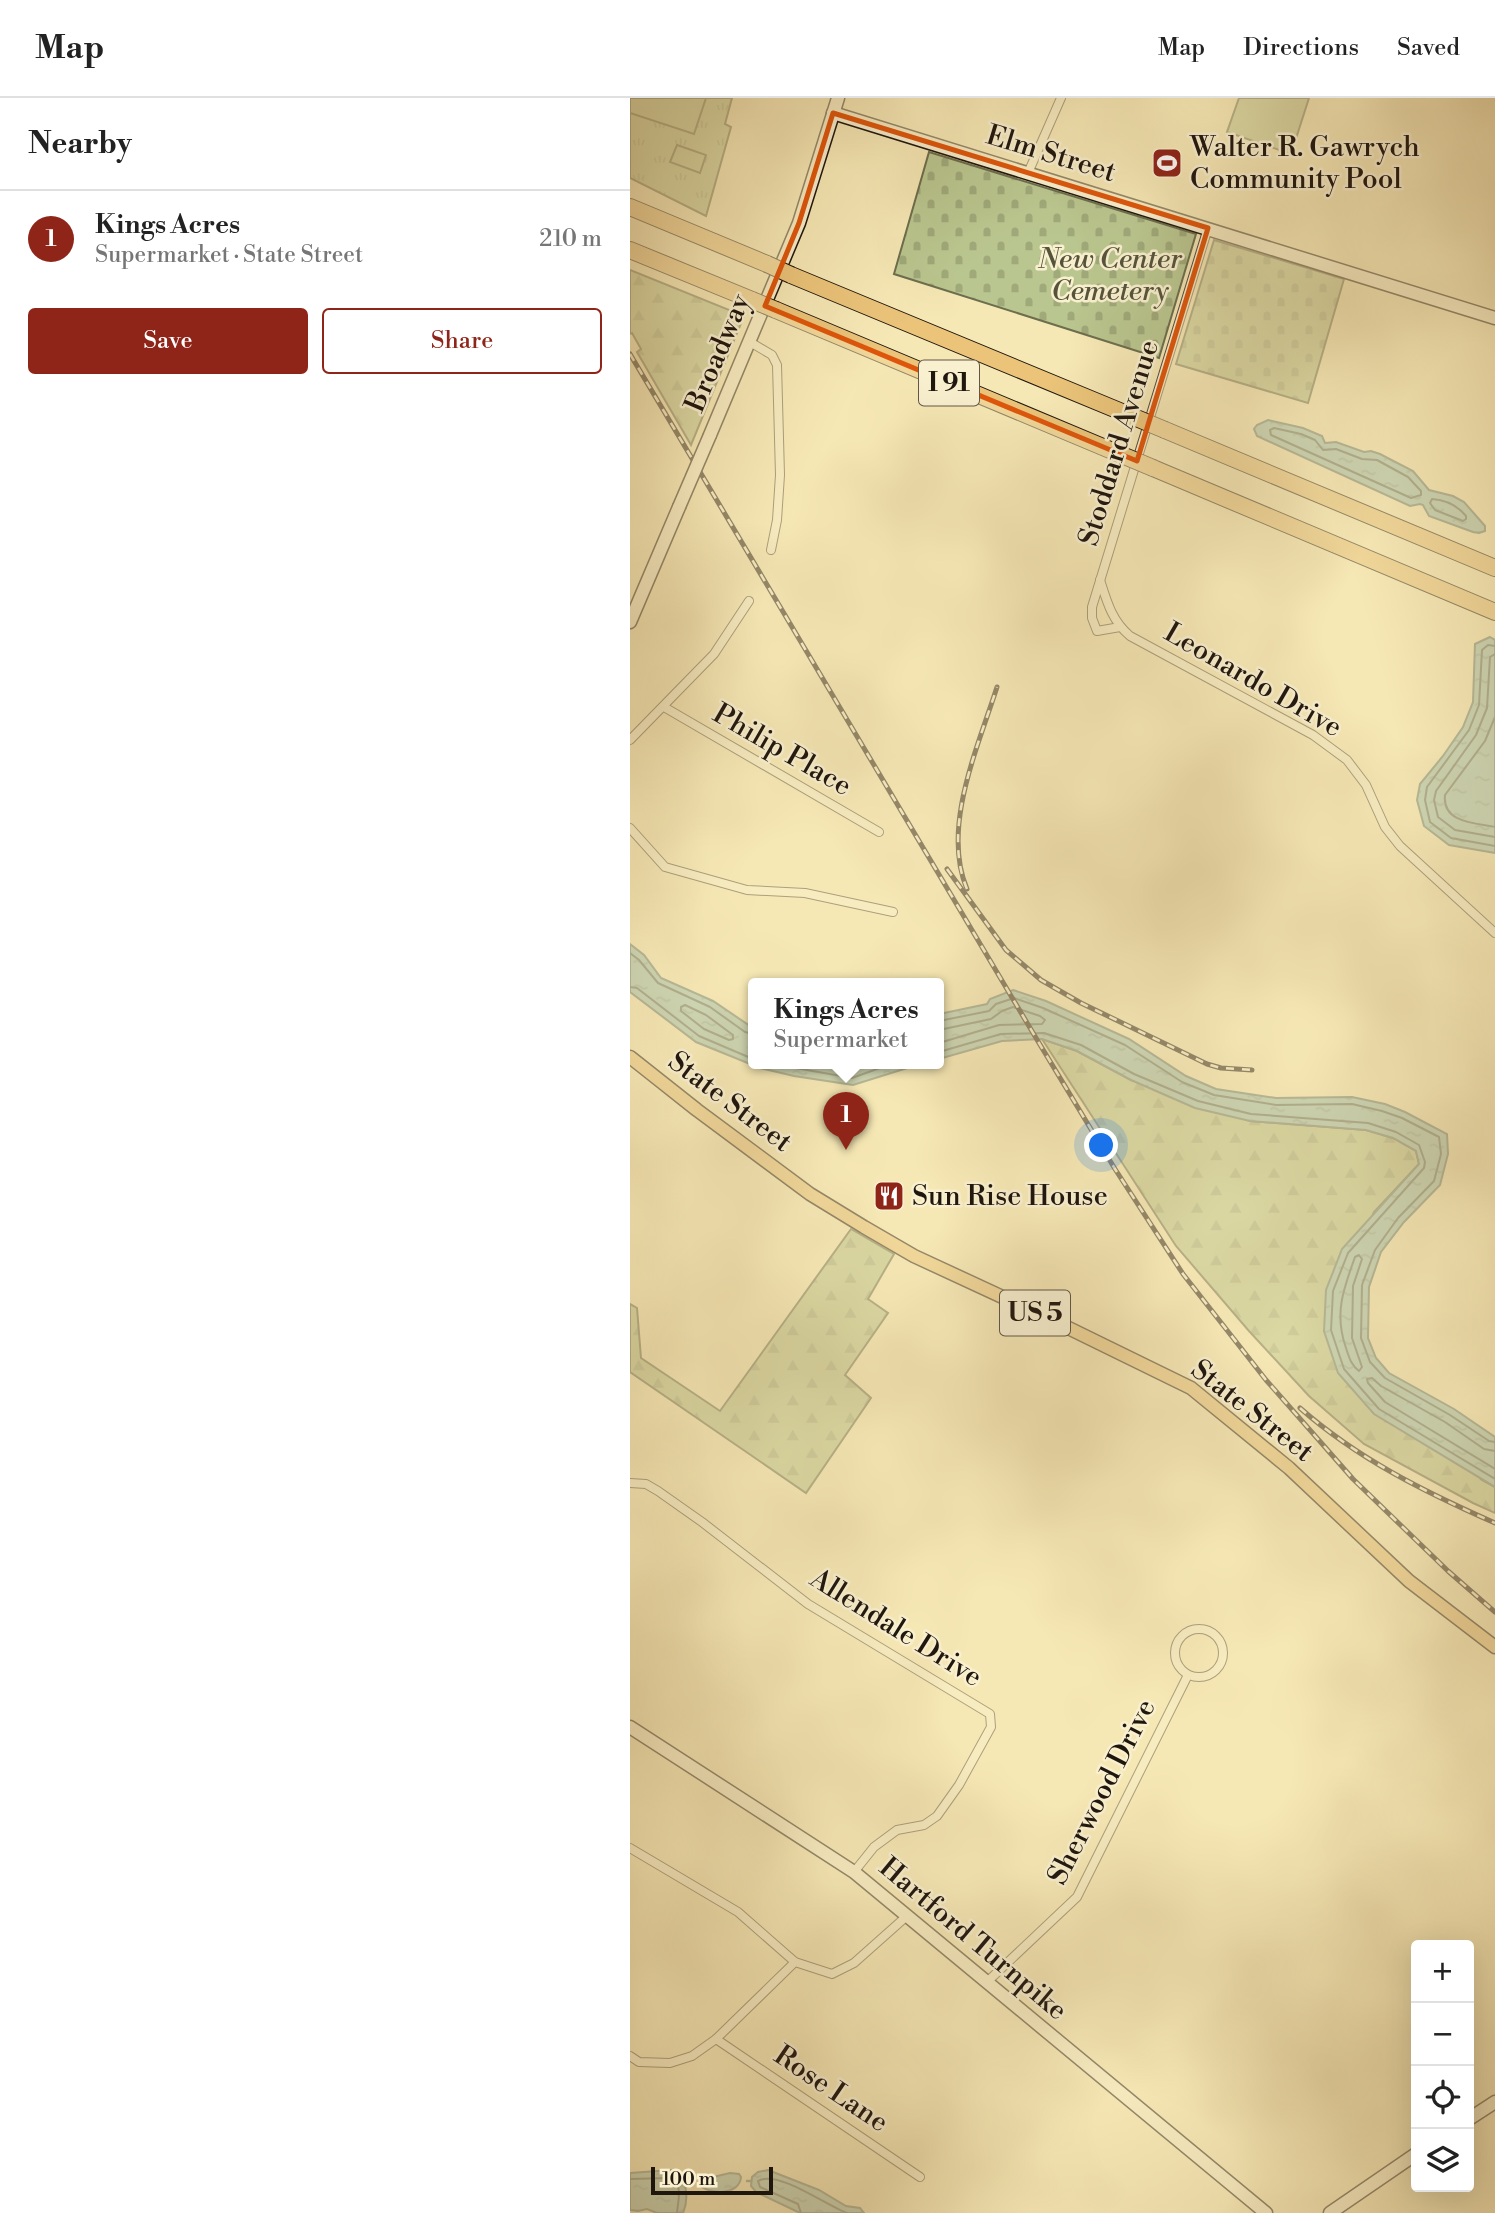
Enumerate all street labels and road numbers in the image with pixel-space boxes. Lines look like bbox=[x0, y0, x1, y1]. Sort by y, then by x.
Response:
street label: Elm Street bbox=[982, 118, 1120, 190]
street label: Broadway bbox=[677, 288, 759, 418]
street label: Stoddard Avenue bbox=[1071, 336, 1167, 550]
road number: I 91 bbox=[919, 360, 979, 406]
street label: Leonardo Drive bbox=[1158, 615, 1348, 745]
street label: Philip Place bbox=[706, 696, 858, 804]
street label: State Street bbox=[661, 1044, 799, 1160]
road number: US 5 bbox=[1000, 1290, 1070, 1336]
street label: State Street bbox=[1184, 1352, 1320, 1470]
street label: Allendale Drive bbox=[803, 1561, 988, 1695]
street label: Sherwood Drive bbox=[1040, 1693, 1164, 1891]
street label: Hartford Turnpike bbox=[872, 1850, 1074, 2028]
street label: Rose Lane bbox=[767, 2038, 895, 2140]

